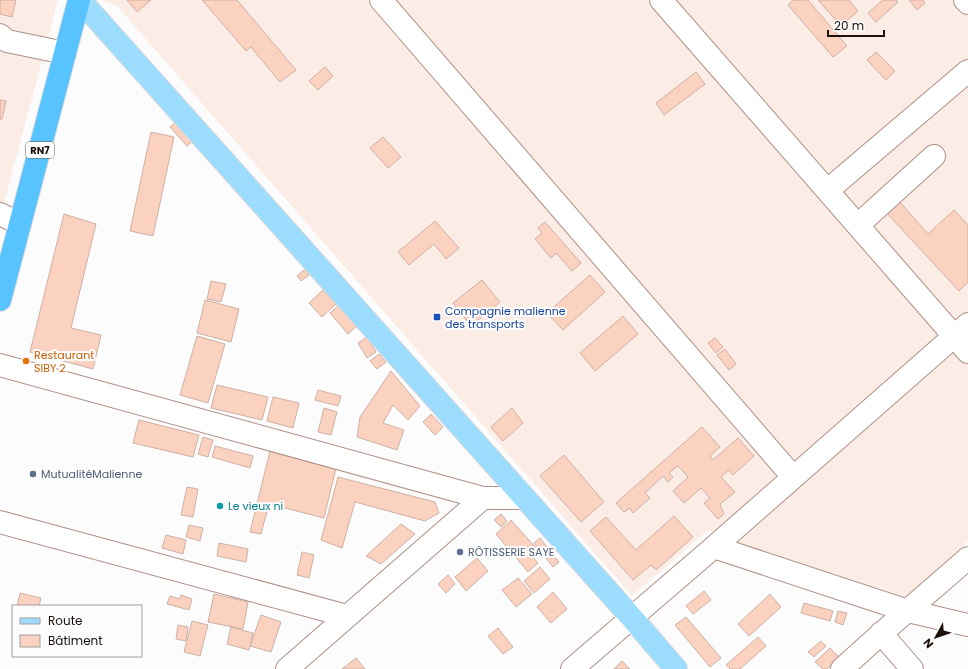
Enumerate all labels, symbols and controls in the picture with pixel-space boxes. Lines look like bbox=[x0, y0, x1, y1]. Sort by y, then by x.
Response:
scale bar bbox=[828, 12, 884, 38]
text: 20 m bbox=[834, 17, 864, 34]
road number: RN7 bbox=[26, 142, 54, 158]
place label: Compagnie malienne des transports bbox=[445, 303, 566, 332]
marker: Compagnie malienne des transports bbox=[432, 312, 442, 322]
place label: Restaurant SIBY 2 bbox=[34, 347, 94, 376]
marker: Restaurant SIBY 2 bbox=[21, 356, 31, 366]
place label: MutualitéMalienne bbox=[41, 466, 142, 482]
marker: MutualitéMalienne bbox=[28, 469, 38, 479]
place label: Le vieux ni bbox=[228, 498, 283, 514]
marker: Le vieux ni bbox=[215, 501, 225, 511]
place label: RÔTISSERIE SAYE bbox=[468, 544, 554, 560]
marker: RÔTISSERIE SAYE bbox=[455, 547, 465, 557]
legend bbox=[12, 605, 142, 657]
text: Route bbox=[48, 612, 82, 629]
north arrow bbox=[916, 617, 956, 657]
text: Bâtiment bbox=[48, 632, 103, 649]
text: N bbox=[920, 635, 937, 652]

